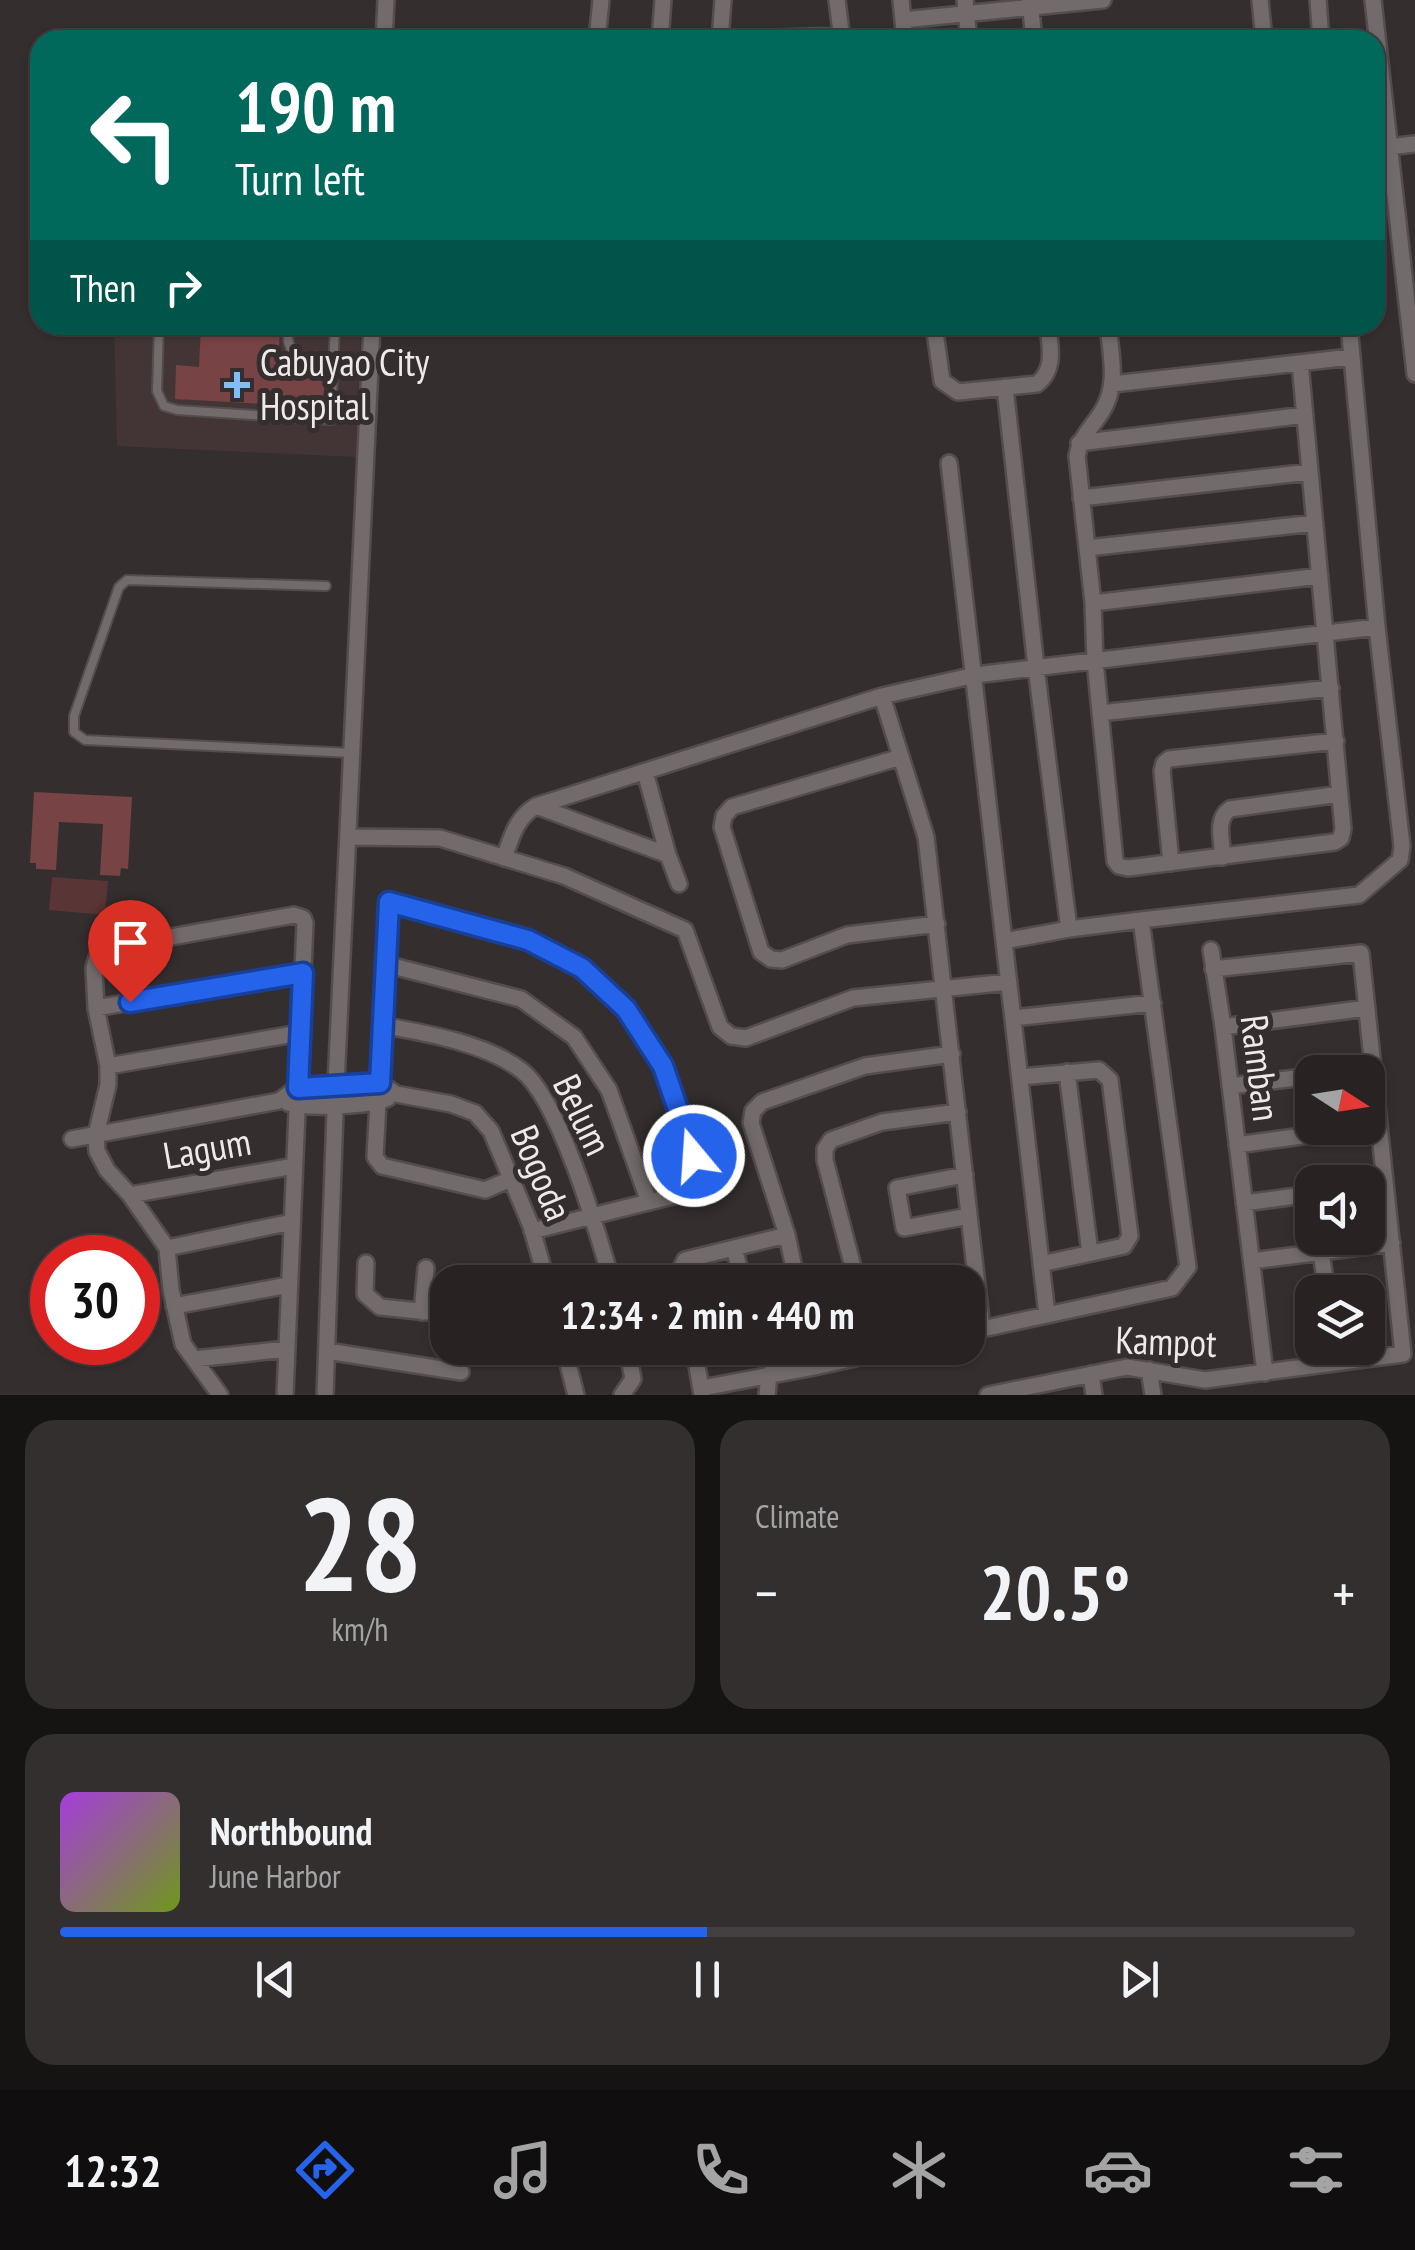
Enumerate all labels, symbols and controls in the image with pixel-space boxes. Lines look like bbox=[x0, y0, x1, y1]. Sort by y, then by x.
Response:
text: 190 m bbox=[235, 61, 396, 151]
icon: left bbox=[70, 70, 200, 200]
text: Turn left bbox=[235, 149, 365, 207]
icon: right bbox=[156, 260, 211, 315]
text: Then bbox=[70, 263, 136, 312]
place label: Cabuyao City Hospital bbox=[260, 337, 430, 430]
marker: Cabuyao City Hospital bbox=[224, 372, 250, 398]
pin bbox=[88, 900, 173, 1003]
icon: arrive bbox=[103, 915, 158, 970]
street label: Ramban bbox=[1231, 1012, 1292, 1124]
north arrow bbox=[1295, 1055, 1385, 1145]
map controls bbox=[1295, 1055, 1385, 1365]
street label: Belum bbox=[543, 1066, 624, 1163]
position arrow bbox=[642, 1104, 746, 1208]
street label: Lagum bbox=[159, 1116, 254, 1179]
street label: Bogoda bbox=[501, 1117, 584, 1227]
button: sound bbox=[1295, 1165, 1385, 1255]
speed limit sign: 30 bbox=[30, 1235, 160, 1365]
button: layers bbox=[1295, 1275, 1385, 1365]
text: 12:34 · 2 min · 440 m bbox=[561, 1290, 854, 1339]
street label: Kampot bbox=[1115, 1314, 1218, 1367]
text: 28 bbox=[298, 1459, 422, 1627]
text: Climate bbox=[755, 1495, 839, 1537]
text: 20.5° bbox=[980, 1544, 1130, 1641]
text: − bbox=[755, 1557, 778, 1628]
text: + bbox=[1332, 1557, 1355, 1628]
text: km/h bbox=[332, 1608, 388, 1650]
text: Northbound bbox=[210, 1806, 372, 1855]
text: June Harbor bbox=[210, 1855, 341, 1897]
icon: previous bbox=[248, 1952, 303, 2007]
icon: pause bbox=[680, 1952, 735, 2007]
icon: next bbox=[1112, 1952, 1167, 2007]
icon: directions bbox=[290, 2135, 360, 2205]
icon: music bbox=[488, 2135, 558, 2205]
icon: phone bbox=[686, 2135, 756, 2205]
icon: climate bbox=[884, 2135, 954, 2205]
icon: car bbox=[1083, 2135, 1153, 2205]
icon: filters bbox=[1281, 2135, 1351, 2205]
text: 12:32 bbox=[64, 2141, 161, 2199]

